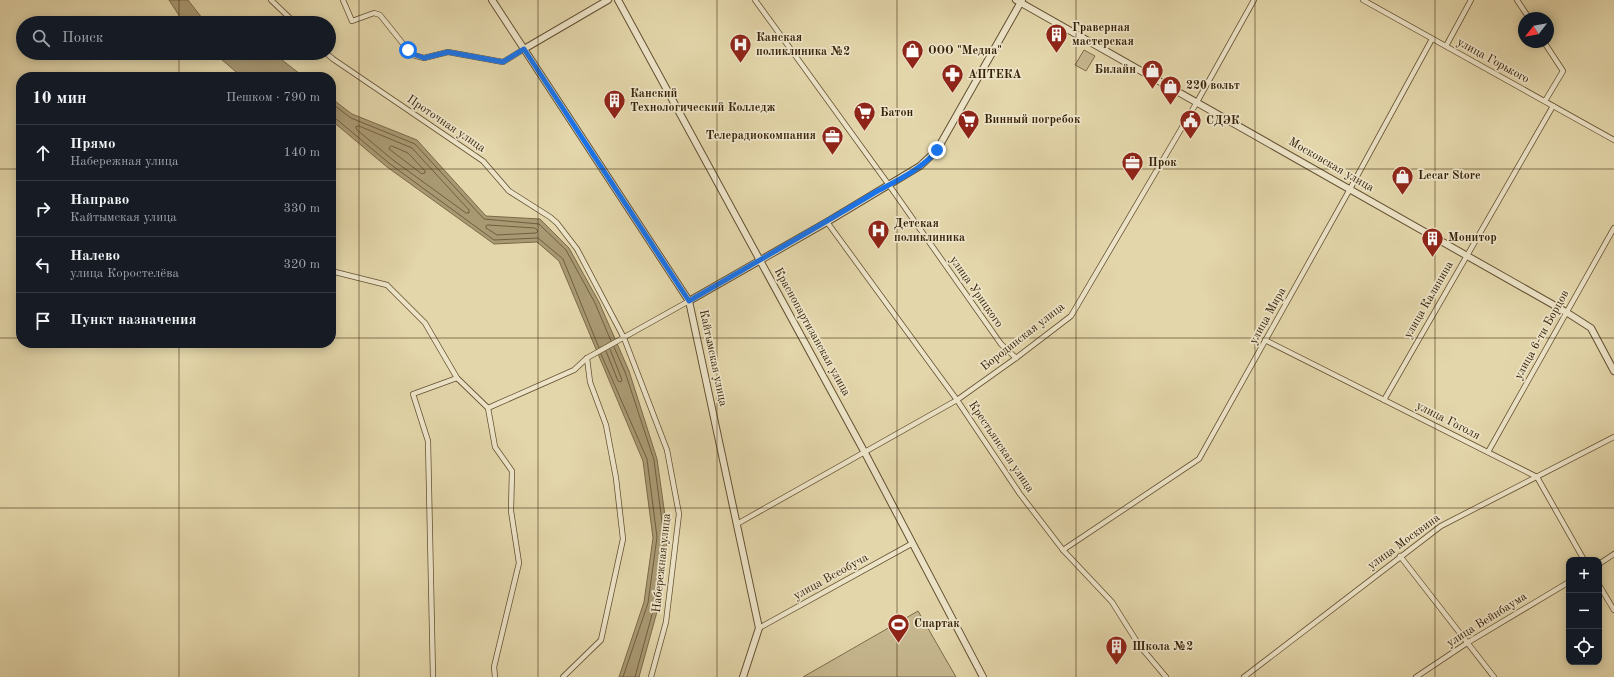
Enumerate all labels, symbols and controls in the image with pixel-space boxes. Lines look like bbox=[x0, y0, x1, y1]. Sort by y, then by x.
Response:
north arrow bbox=[1518, 12, 1554, 48]
search box bbox=[16, 16, 336, 60]
building icon: Граверная мастерская bbox=[1044, 22, 1070, 55]
place label: Граверная мастерская bbox=[1072, 22, 1134, 48]
icon: search bbox=[30, 27, 52, 49]
text: Поиск bbox=[62, 31, 103, 46]
hospital icon: Канская поликлиника №2 bbox=[728, 32, 754, 65]
place label: Канская поликлиника №2 bbox=[756, 32, 850, 58]
street label: улица Горького bbox=[1455, 36, 1531, 86]
shop icon: ООО "Медиа" bbox=[899, 38, 925, 71]
route start bbox=[399, 41, 417, 59]
place label: ООО "Медиа" bbox=[928, 45, 1002, 57]
shop icon: Билайн bbox=[1139, 57, 1165, 90]
pharmacy icon: АПТЕКА bbox=[940, 62, 966, 95]
place label: Билайн bbox=[1095, 64, 1136, 76]
place label: АПТЕКА bbox=[968, 69, 1022, 81]
shop icon: 220 вольт bbox=[1158, 73, 1184, 106]
place label: 220 вольт bbox=[1186, 80, 1240, 92]
building icon: Канский Технологический Колледж bbox=[601, 88, 627, 121]
place label: Канский Технологический Колледж bbox=[630, 88, 776, 114]
text: 10 мин bbox=[32, 90, 87, 107]
text: Пешком · 790 m bbox=[226, 91, 320, 104]
street label: Проточная улица bbox=[404, 93, 488, 155]
supermarket icon: Батон bbox=[851, 100, 877, 133]
place label: Батон bbox=[880, 107, 913, 119]
supermarket icon: Винный погребок bbox=[956, 107, 982, 140]
public building icon: СДЭК bbox=[1177, 108, 1203, 141]
place label: Винный погребок bbox=[984, 114, 1081, 126]
place label: СДЭК bbox=[1206, 115, 1240, 127]
office icon: Телерадиокомпания bbox=[819, 123, 845, 156]
place label: Телерадиокомпания bbox=[706, 130, 816, 142]
street label: Московская улица bbox=[1286, 136, 1376, 194]
text: Прямо bbox=[70, 137, 116, 152]
route end bbox=[928, 141, 946, 159]
icon: ahead bbox=[32, 142, 54, 164]
text: 140 m bbox=[283, 146, 320, 159]
office icon: Прок bbox=[1119, 150, 1145, 183]
text: Набережная улица bbox=[70, 155, 178, 168]
place label: Прок bbox=[1148, 157, 1177, 169]
shop icon: Lecar Store bbox=[1389, 163, 1415, 196]
place label: Lecar Store bbox=[1418, 170, 1481, 182]
text: Направо bbox=[70, 193, 129, 208]
icon: right bbox=[32, 198, 54, 220]
text: 330 m bbox=[283, 202, 320, 215]
text: Кайтымская улица bbox=[70, 211, 177, 224]
hospital icon: Детская поликлиника bbox=[866, 218, 892, 251]
place label: Детская поликлиника bbox=[894, 218, 965, 244]
building icon: Монитор bbox=[1420, 225, 1446, 258]
place label: Монитор bbox=[1448, 232, 1497, 244]
text: Налево bbox=[70, 249, 120, 264]
icon: left bbox=[32, 254, 54, 276]
street label: улица Урицкого bbox=[947, 254, 1005, 330]
text: 320 m bbox=[283, 258, 320, 271]
street label: улица Калинина bbox=[1402, 259, 1456, 341]
street label: Краснопартизанская улица bbox=[772, 266, 852, 398]
text: улица Коростелёва bbox=[70, 267, 179, 280]
street label: улица Мира bbox=[1248, 286, 1288, 346]
street label: улица 6-ти Борцов bbox=[1513, 288, 1572, 382]
street label: Бородинская улица bbox=[979, 301, 1067, 373]
street label: Кайтымская улица bbox=[697, 309, 729, 407]
icon: arrive bbox=[32, 310, 54, 332]
text: Пункт назначения bbox=[70, 313, 197, 328]
street label: Крестьянская улица bbox=[966, 399, 1036, 495]
street label: улица Гоголя bbox=[1414, 400, 1482, 442]
street label: улица Москвина bbox=[1366, 512, 1442, 572]
street label: Набережная улица bbox=[651, 513, 673, 613]
street label: улица Всеобуча bbox=[792, 552, 870, 602]
map controls bbox=[1566, 557, 1602, 665]
button: + bbox=[1566, 557, 1602, 593]
street label: улица Вейнбаума bbox=[1445, 591, 1529, 649]
button: − bbox=[1566, 593, 1602, 629]
sports icon: Спартак bbox=[886, 611, 912, 644]
place label: Спартак bbox=[914, 618, 960, 630]
button: locate bbox=[1566, 629, 1602, 665]
building icon: Школа №2 bbox=[1104, 634, 1130, 667]
place label: Школа №2 bbox=[1132, 641, 1193, 653]

